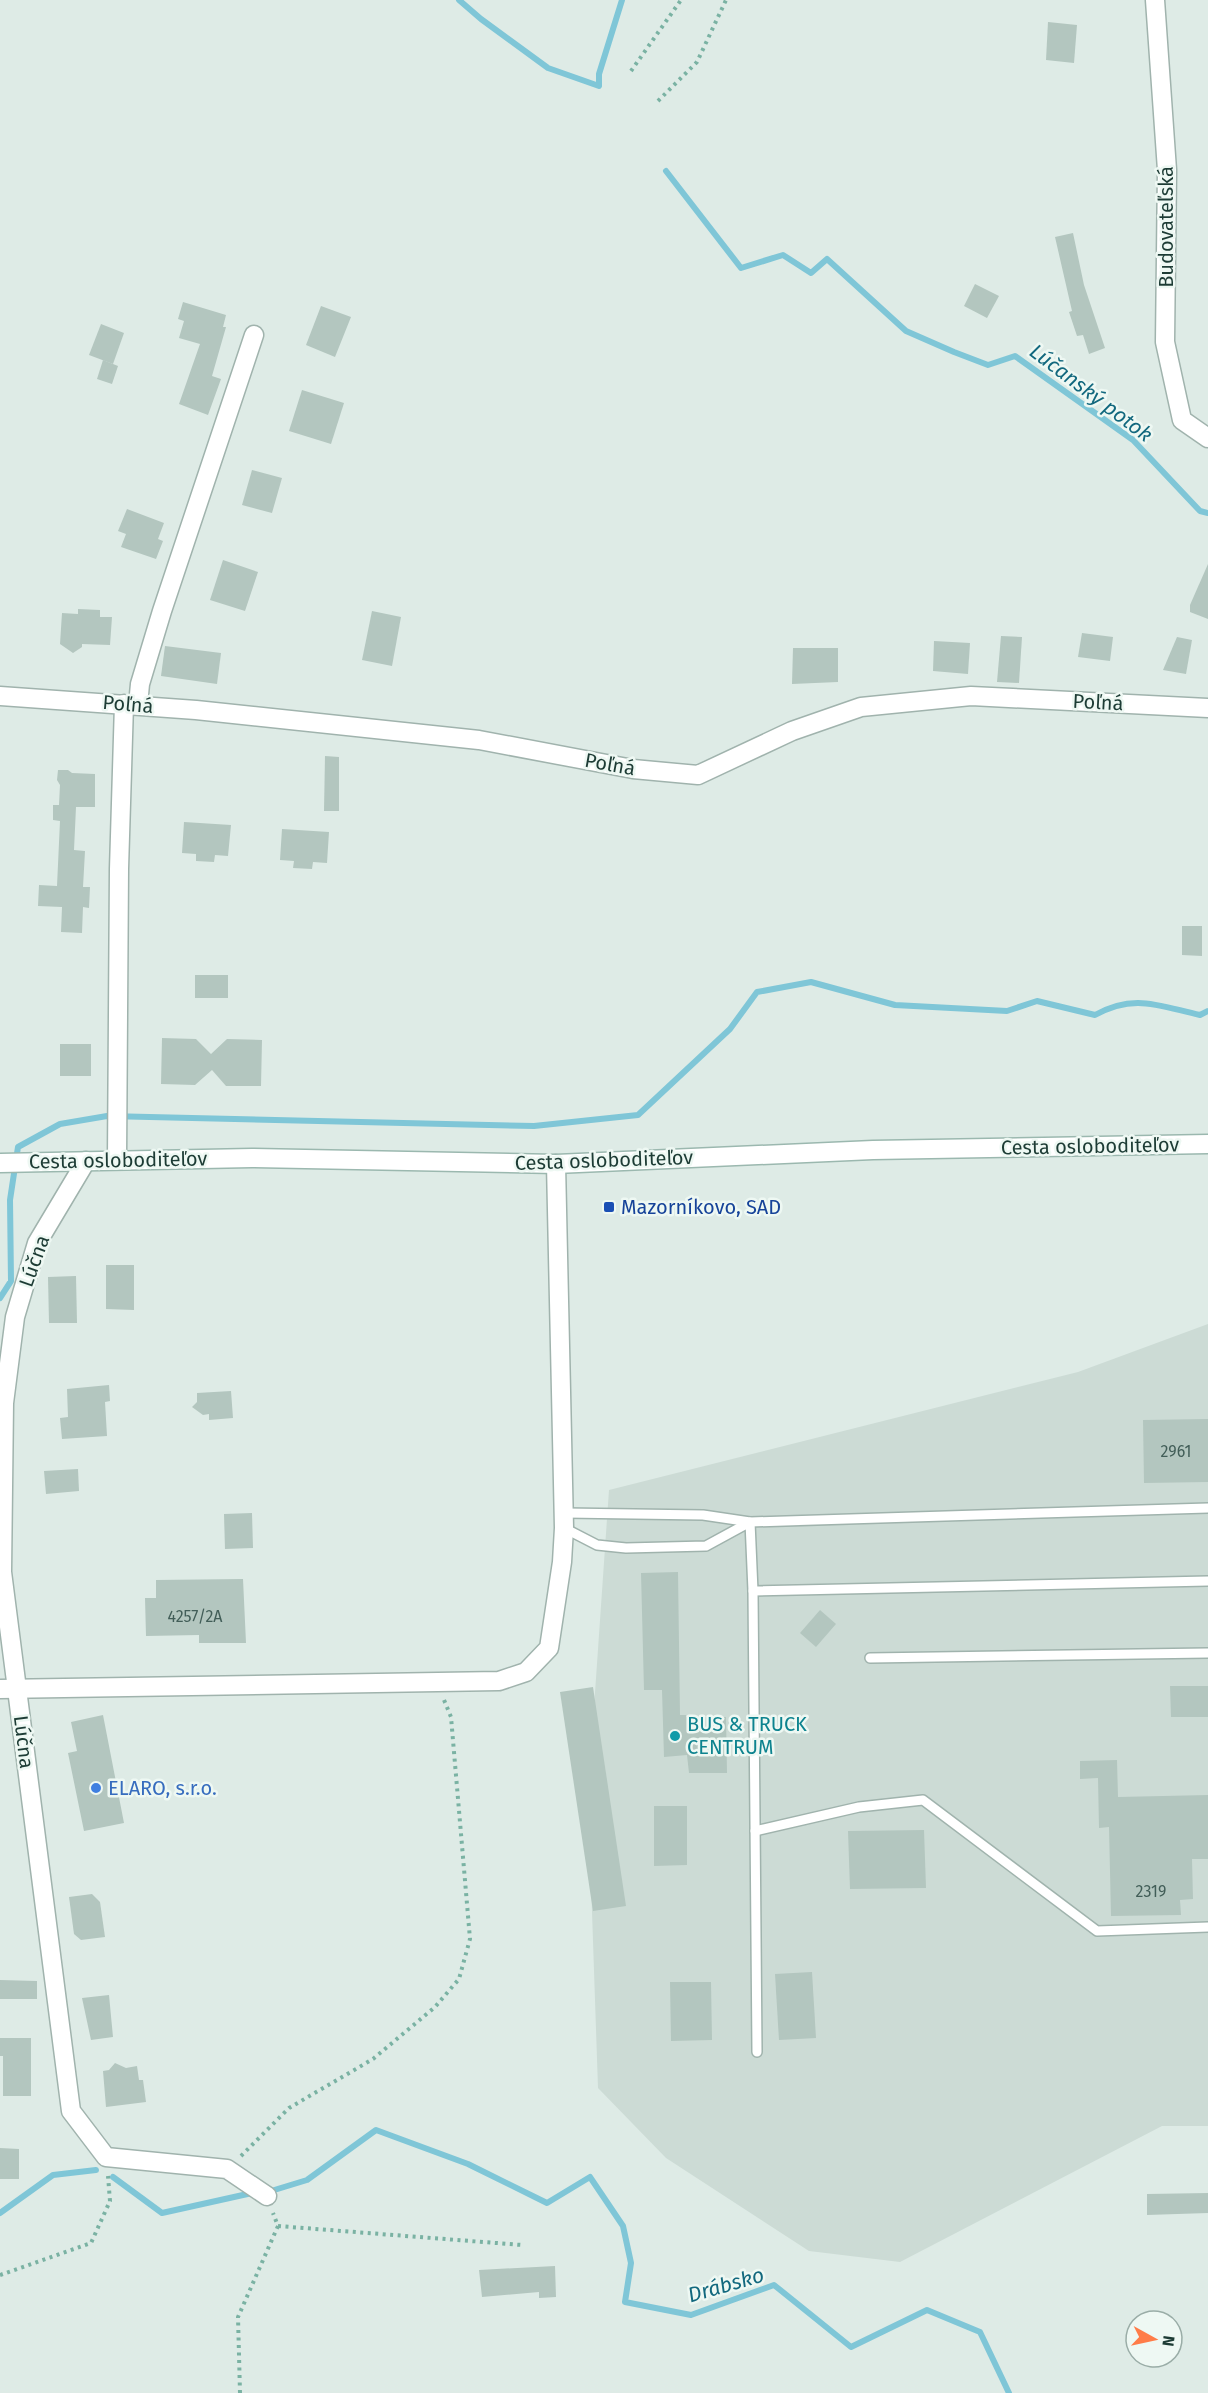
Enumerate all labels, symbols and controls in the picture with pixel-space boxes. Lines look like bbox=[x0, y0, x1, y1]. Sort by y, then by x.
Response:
street label: Budovateľská bbox=[1154, 166, 1178, 288]
water label: Lúčanský potok bbox=[1024, 338, 1158, 448]
street label: Poľná bbox=[1072, 689, 1124, 715]
street label: Poľná bbox=[102, 690, 154, 718]
street label: Poľná bbox=[583, 748, 637, 780]
street label: Cesta osloboditeľov bbox=[1001, 1132, 1180, 1160]
street label: Cesta osloboditeľov bbox=[514, 1145, 694, 1175]
street label: Cesta osloboditeľov bbox=[29, 1146, 208, 1174]
place label: Mazorníkovo, SAD bbox=[621, 1195, 781, 1219]
marker: Mazorníkovo, SAD bbox=[602, 1200, 616, 1214]
street label: Lúčna bbox=[14, 1232, 54, 1290]
house number: 2961 bbox=[1161, 1442, 1191, 1461]
house number: 4257/2A bbox=[168, 1607, 223, 1626]
place label: BUS & TRUCK CENTRUM bbox=[687, 1712, 807, 1759]
street label: Lúčna bbox=[9, 1714, 39, 1770]
marker: BUS & TRUCK CENTRUM bbox=[668, 1729, 682, 1743]
place label: ELARO, s.r.o. bbox=[108, 1776, 217, 1800]
marker: ELARO, s.r.o. bbox=[89, 1781, 103, 1795]
house number: 2319 bbox=[1136, 1882, 1166, 1901]
water label: Drábsko bbox=[685, 2262, 767, 2308]
north arrow bbox=[1124, 2309, 1184, 2369]
text: N bbox=[1158, 2334, 1179, 2348]

